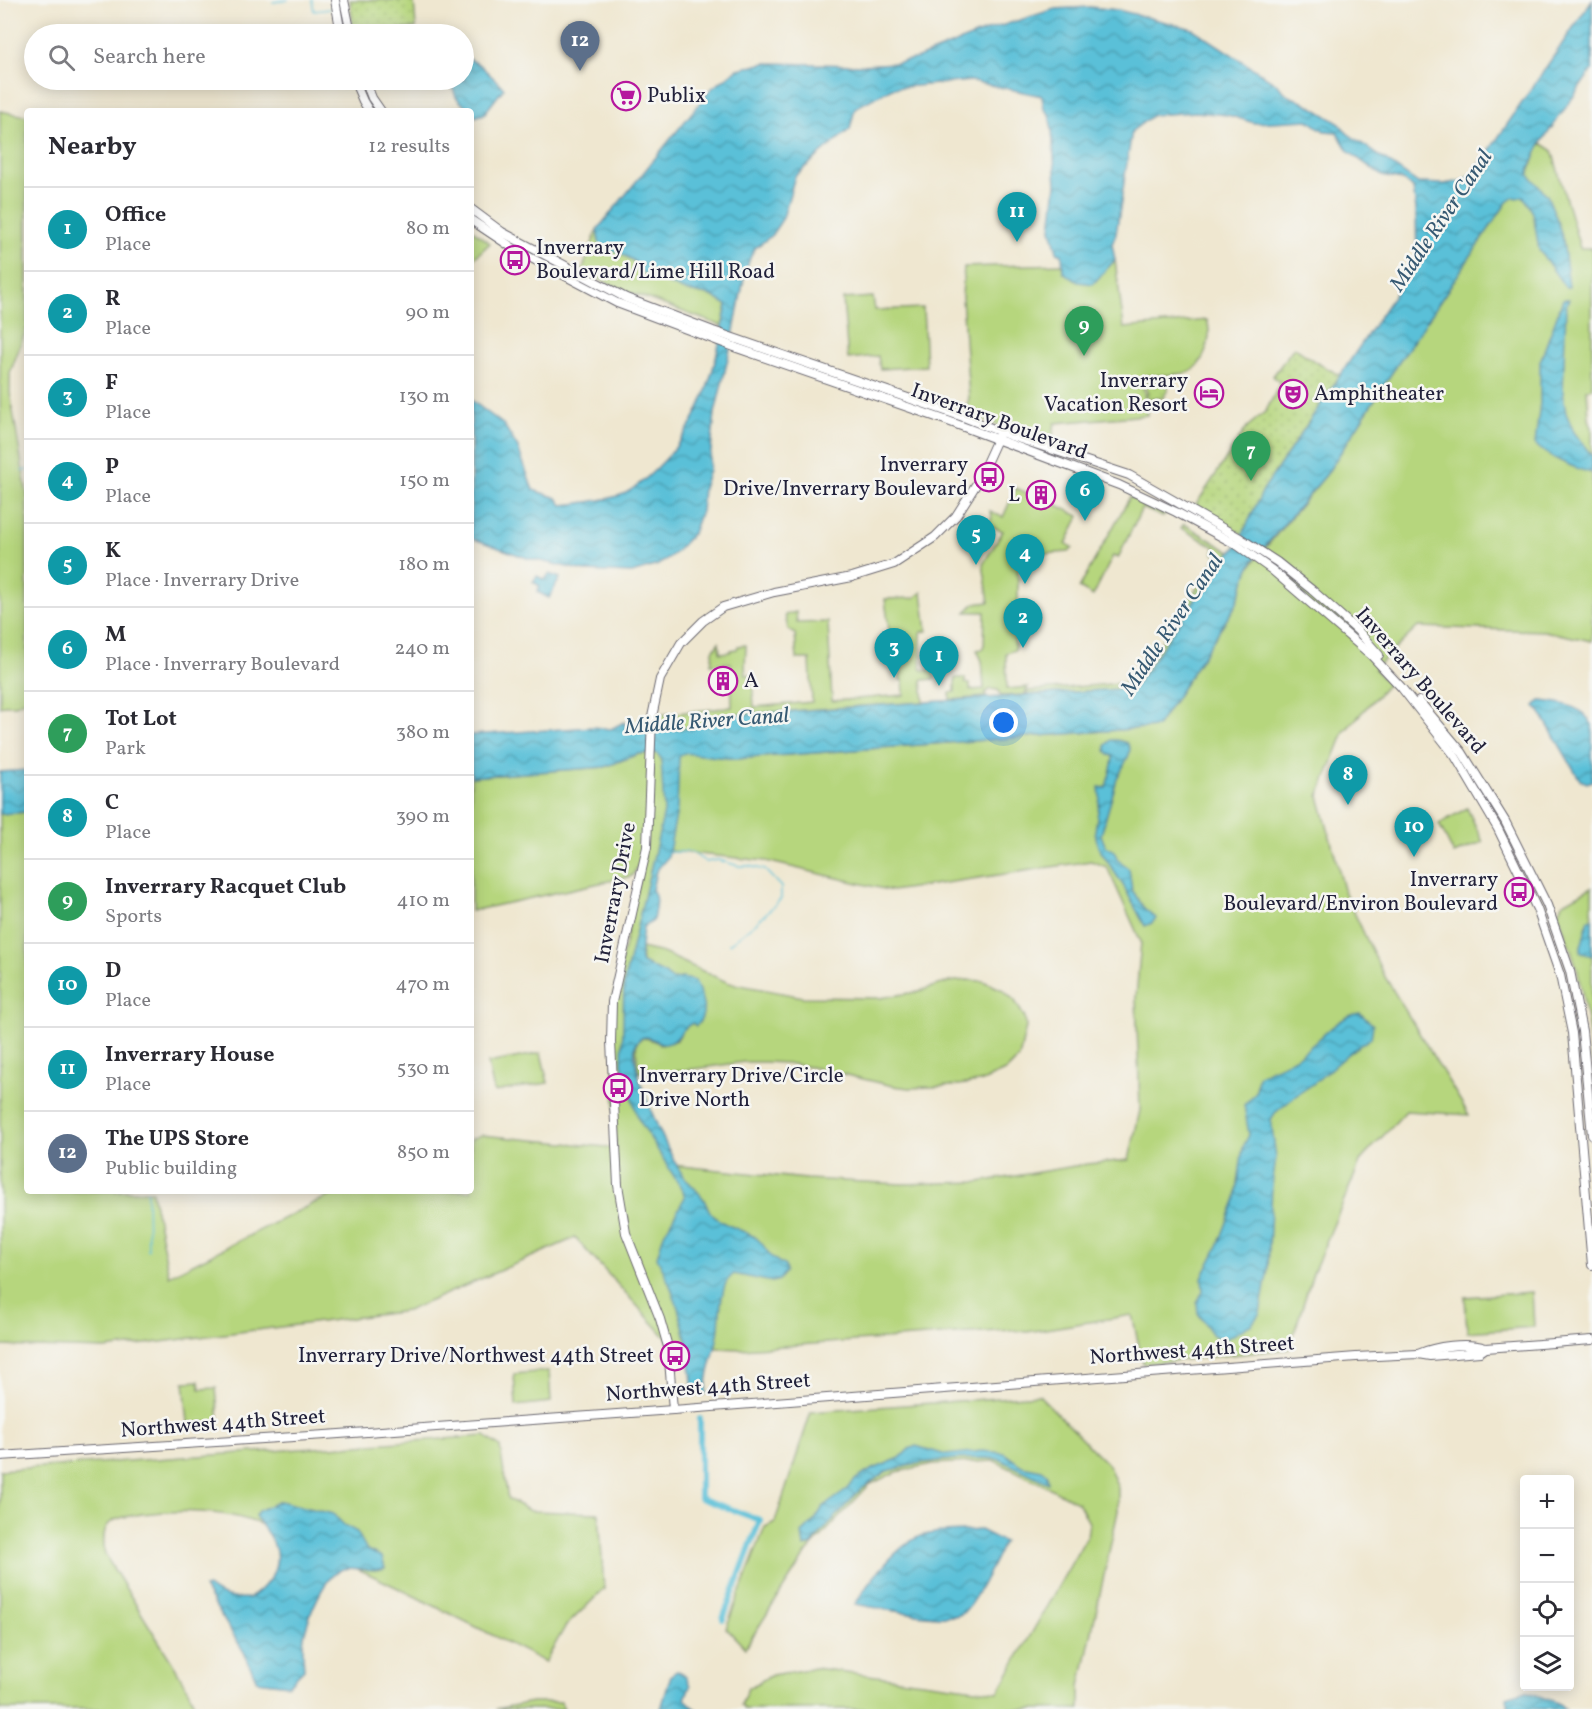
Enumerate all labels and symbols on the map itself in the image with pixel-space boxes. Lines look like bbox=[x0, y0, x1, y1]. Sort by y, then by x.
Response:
pin: 12 bbox=[560, 22, 600, 71]
supermarket icon: Publix bbox=[610, 80, 642, 112]
place label: Publix bbox=[647, 82, 706, 111]
water label: Middle River Canal bbox=[1383, 144, 1501, 299]
pin: 11 bbox=[998, 192, 1036, 242]
place label: Inverrary Boulevard/Lime Hill Road bbox=[536, 234, 775, 287]
bus stop icon: Inverrary Boulevard/Lime Hill Road bbox=[499, 244, 531, 276]
pin: 9 bbox=[1064, 306, 1104, 356]
place label: Inverrary Vacation Resort bbox=[1044, 367, 1189, 420]
street label: Inverrary Boulevard bbox=[907, 377, 1091, 467]
hotel icon: Inverrary Vacation Resort bbox=[1193, 377, 1225, 409]
theatre icon: Amphitheater bbox=[1277, 378, 1309, 410]
place label: Amphitheater bbox=[1314, 380, 1444, 409]
pin: 7 bbox=[1232, 432, 1270, 481]
place label: Inverrary Drive/Inverrary Boulevard bbox=[723, 451, 969, 504]
bus stop icon: Inverrary Drive/Inverrary Boulevard bbox=[973, 461, 1005, 493]
pin: 6 bbox=[1066, 472, 1104, 521]
building icon: L bbox=[1025, 479, 1057, 511]
place label: L bbox=[1008, 481, 1020, 510]
pin: 5 bbox=[956, 516, 996, 565]
pin: 4 bbox=[1006, 534, 1044, 584]
water label: Middle River Canal bbox=[1114, 548, 1232, 703]
pin: 2 bbox=[1004, 598, 1042, 648]
street label: Inverrary Boulevard bbox=[1348, 601, 1492, 761]
pin: 3 bbox=[874, 628, 914, 678]
pin: 1 bbox=[920, 636, 958, 686]
building icon: A bbox=[707, 665, 739, 697]
place label: A bbox=[744, 667, 759, 696]
water label: Middle River Canal bbox=[623, 701, 791, 743]
your location bbox=[989, 708, 1018, 737]
pin: 8 bbox=[1328, 756, 1368, 805]
pin: 10 bbox=[1394, 808, 1434, 857]
street label: Inverrary Drive bbox=[588, 820, 644, 966]
place label: Inverrary Boulevard/Environ Boulevard bbox=[1223, 866, 1499, 919]
bus stop icon: Inverrary Boulevard/Environ Boulevard bbox=[1503, 876, 1535, 908]
place label: Inverrary Drive/Circle Drive North bbox=[639, 1062, 844, 1115]
bus stop icon: Inverrary Drive/Circle Drive North bbox=[602, 1072, 634, 1104]
street label: Northwest 44th Street bbox=[1089, 1329, 1295, 1373]
bus stop icon: Inverrary Drive/Northwest 44th Street bbox=[659, 1340, 691, 1372]
place label: Inverrary Drive/Northwest 44th Street bbox=[298, 1342, 654, 1371]
street label: Northwest 44th Street bbox=[605, 1366, 811, 1410]
street label: Northwest 44th Street bbox=[120, 1402, 326, 1446]

